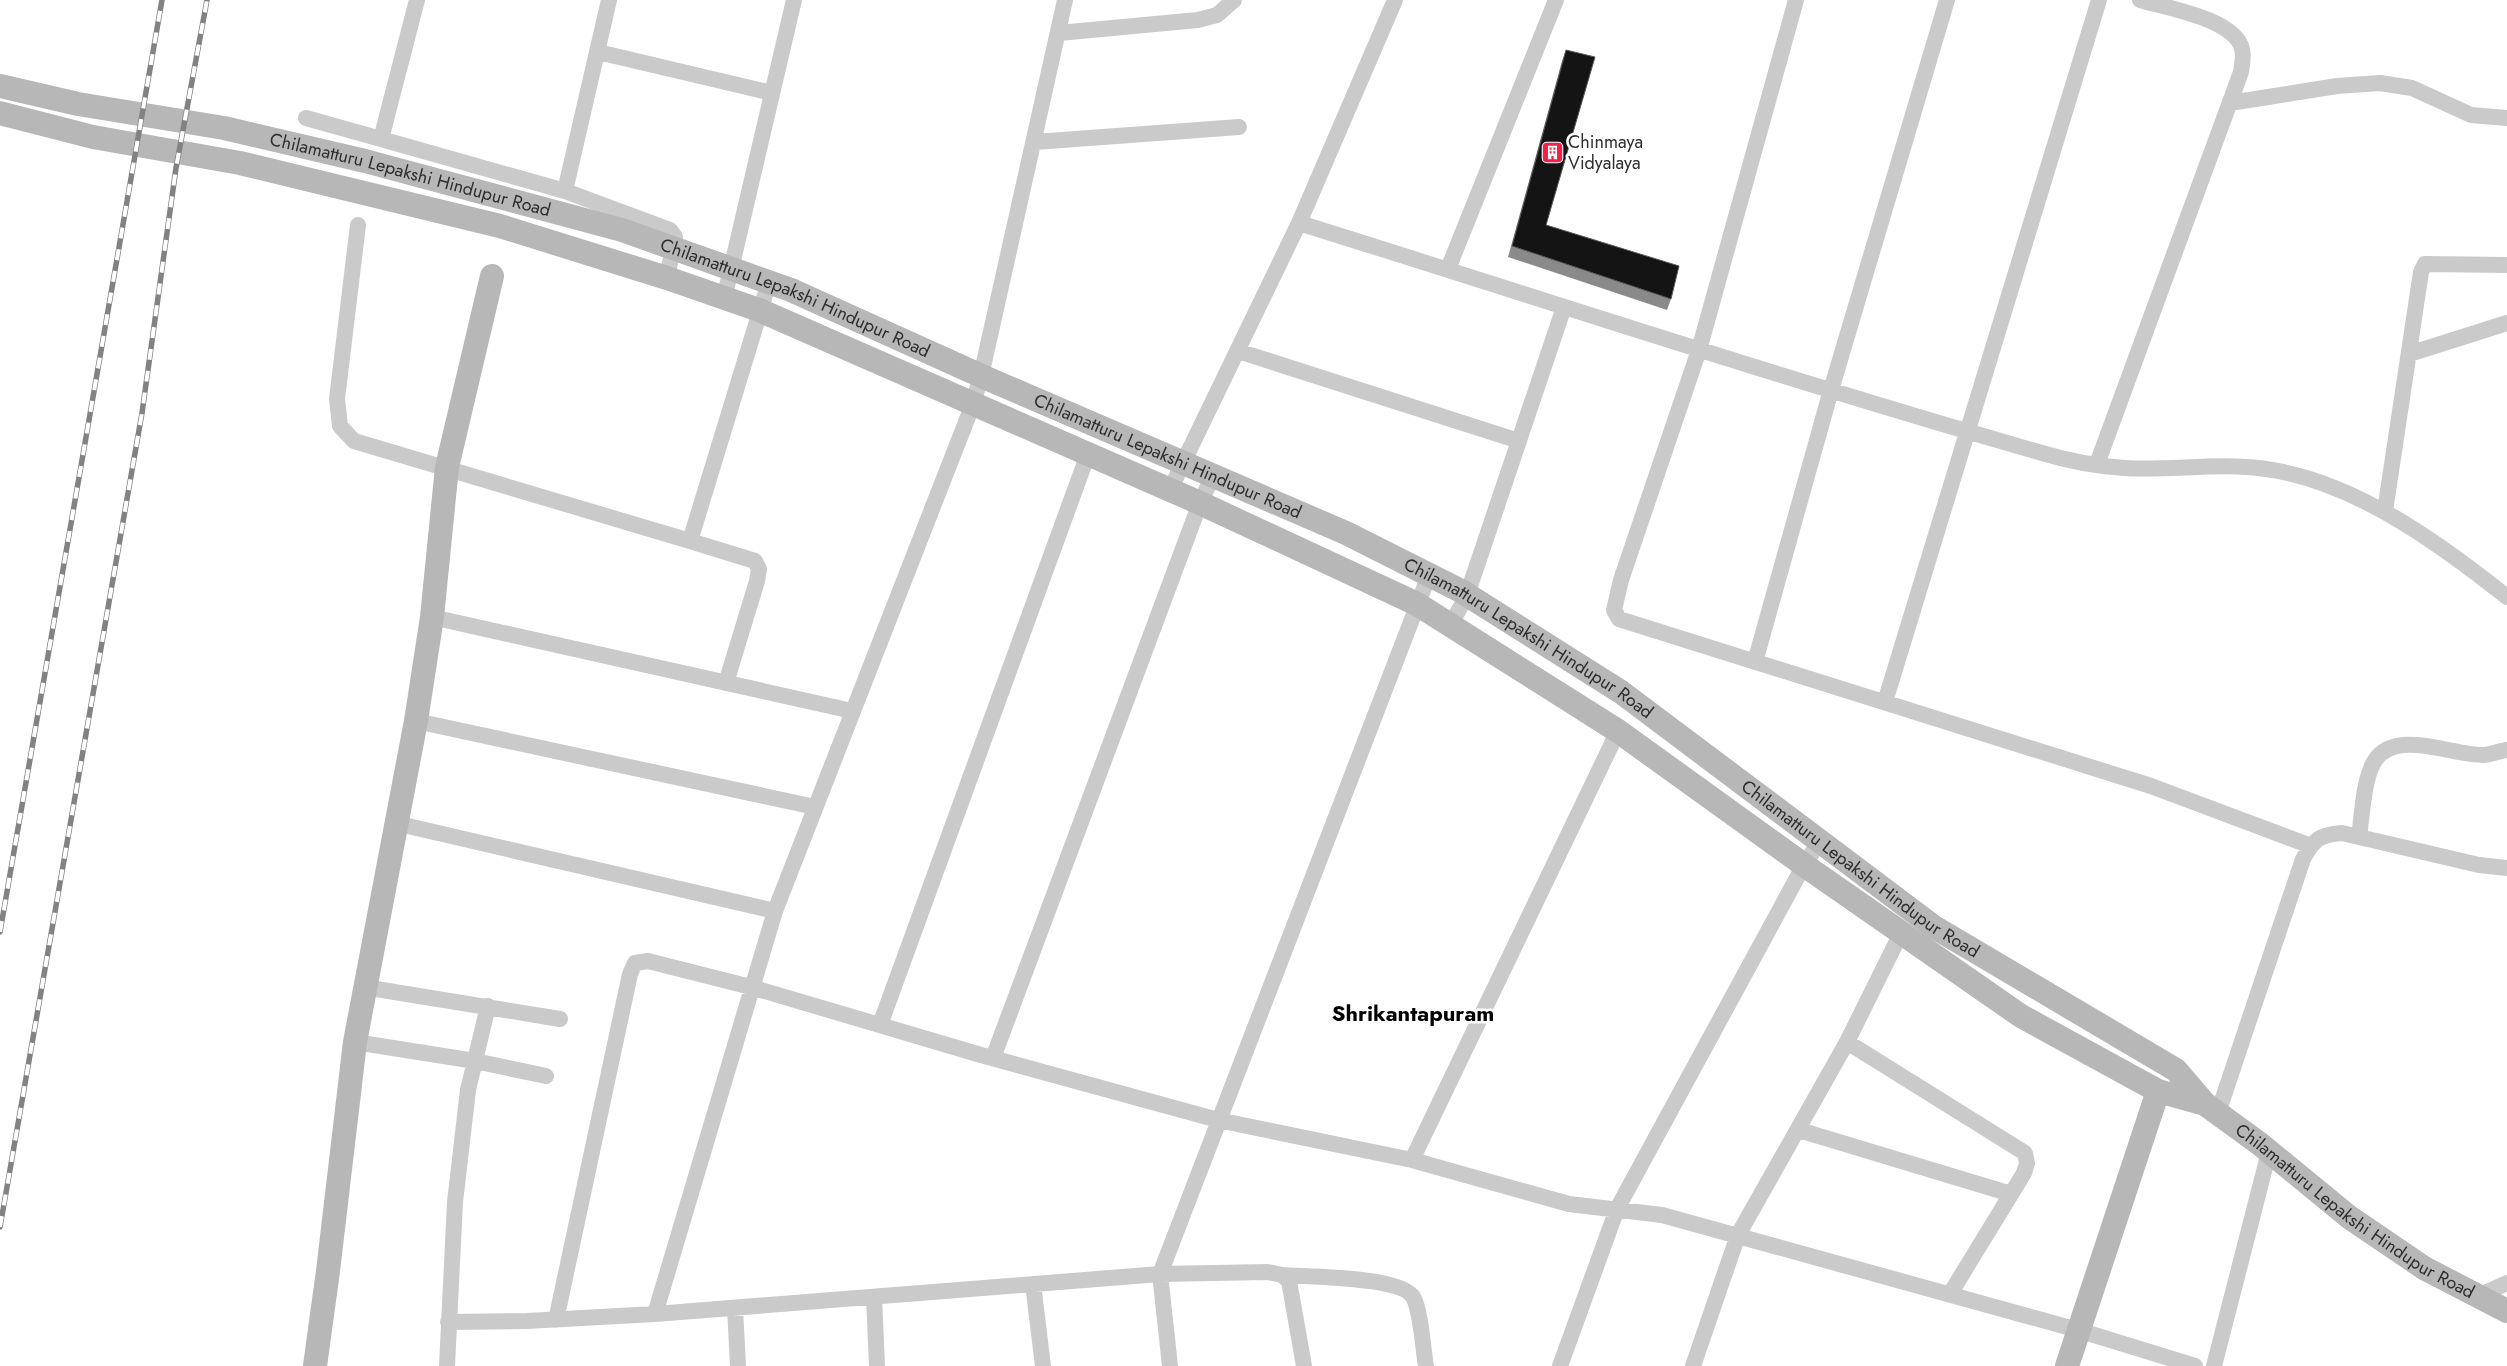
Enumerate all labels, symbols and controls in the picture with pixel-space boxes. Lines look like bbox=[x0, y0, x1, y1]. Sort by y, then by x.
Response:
street label: Chilamatturu Lepakshi Hindupur Road bbox=[267, 126, 554, 223]
place label: Chinmaya Vidyalaya bbox=[1568, 129, 1643, 176]
building icon: Chinmaya Vidyalaya bbox=[1540, 140, 1564, 164]
street label: Chilamatturu Lepakshi Hindupur Road bbox=[657, 232, 934, 364]
street label: Chilamatturu Lepakshi Hindupur Road bbox=[1030, 387, 1306, 525]
street label: Chilamatturu Lepakshi Hindupur Road bbox=[1399, 551, 1659, 725]
street label: Chilamatturu Lepakshi Hindupur Road bbox=[1736, 774, 1985, 964]
district label: Shrikantapuram bbox=[1332, 997, 1494, 1029]
street label: Chilamatturu Lepakshi Hindupur Road bbox=[2230, 1117, 2479, 1305]

